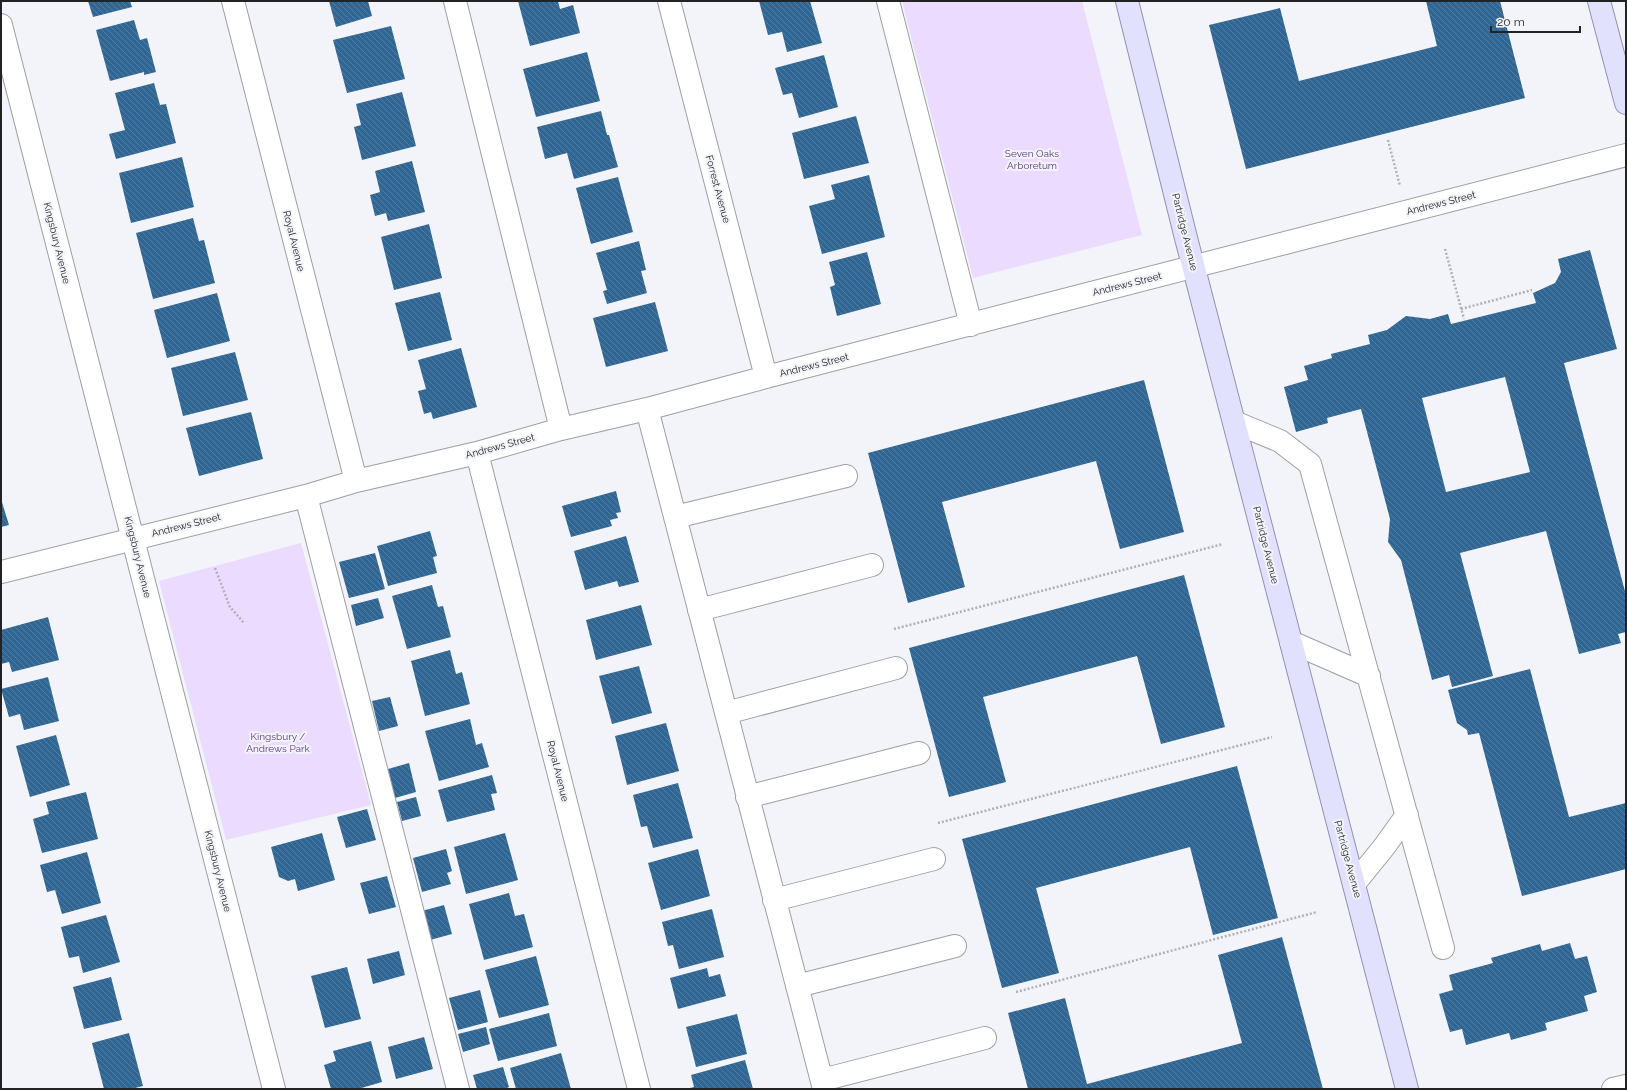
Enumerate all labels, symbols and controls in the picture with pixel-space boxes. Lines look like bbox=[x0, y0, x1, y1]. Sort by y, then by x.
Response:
scale bar bbox=[1491, 8, 1580, 34]
text: 20 m bbox=[1497, 15, 1525, 29]
park label: Seven Oaks Arboretum bbox=[1005, 148, 1059, 171]
street label: Forrest Avenue bbox=[704, 154, 732, 224]
street label: Andrews Street bbox=[1405, 189, 1477, 217]
street label: Partridge Avenue bbox=[1170, 192, 1200, 272]
street label: Kingsbury Avenue bbox=[42, 201, 72, 285]
street label: Royal Avenue bbox=[281, 209, 307, 273]
street label: Andrews Street bbox=[1091, 270, 1163, 298]
street label: Andrews Street bbox=[778, 351, 850, 379]
street label: Andrews Street bbox=[464, 431, 536, 461]
street label: Partridge Avenue bbox=[1251, 505, 1281, 585]
street label: Andrews Street bbox=[150, 511, 222, 539]
street label: Kingsbury Avenue bbox=[123, 515, 153, 599]
park label: Kingsbury / Andrews Park bbox=[246, 731, 311, 754]
street label: Royal Avenue bbox=[545, 739, 571, 803]
street label: Partridge Avenue bbox=[1332, 819, 1364, 899]
street label: Kingsbury Avenue bbox=[203, 829, 233, 913]

